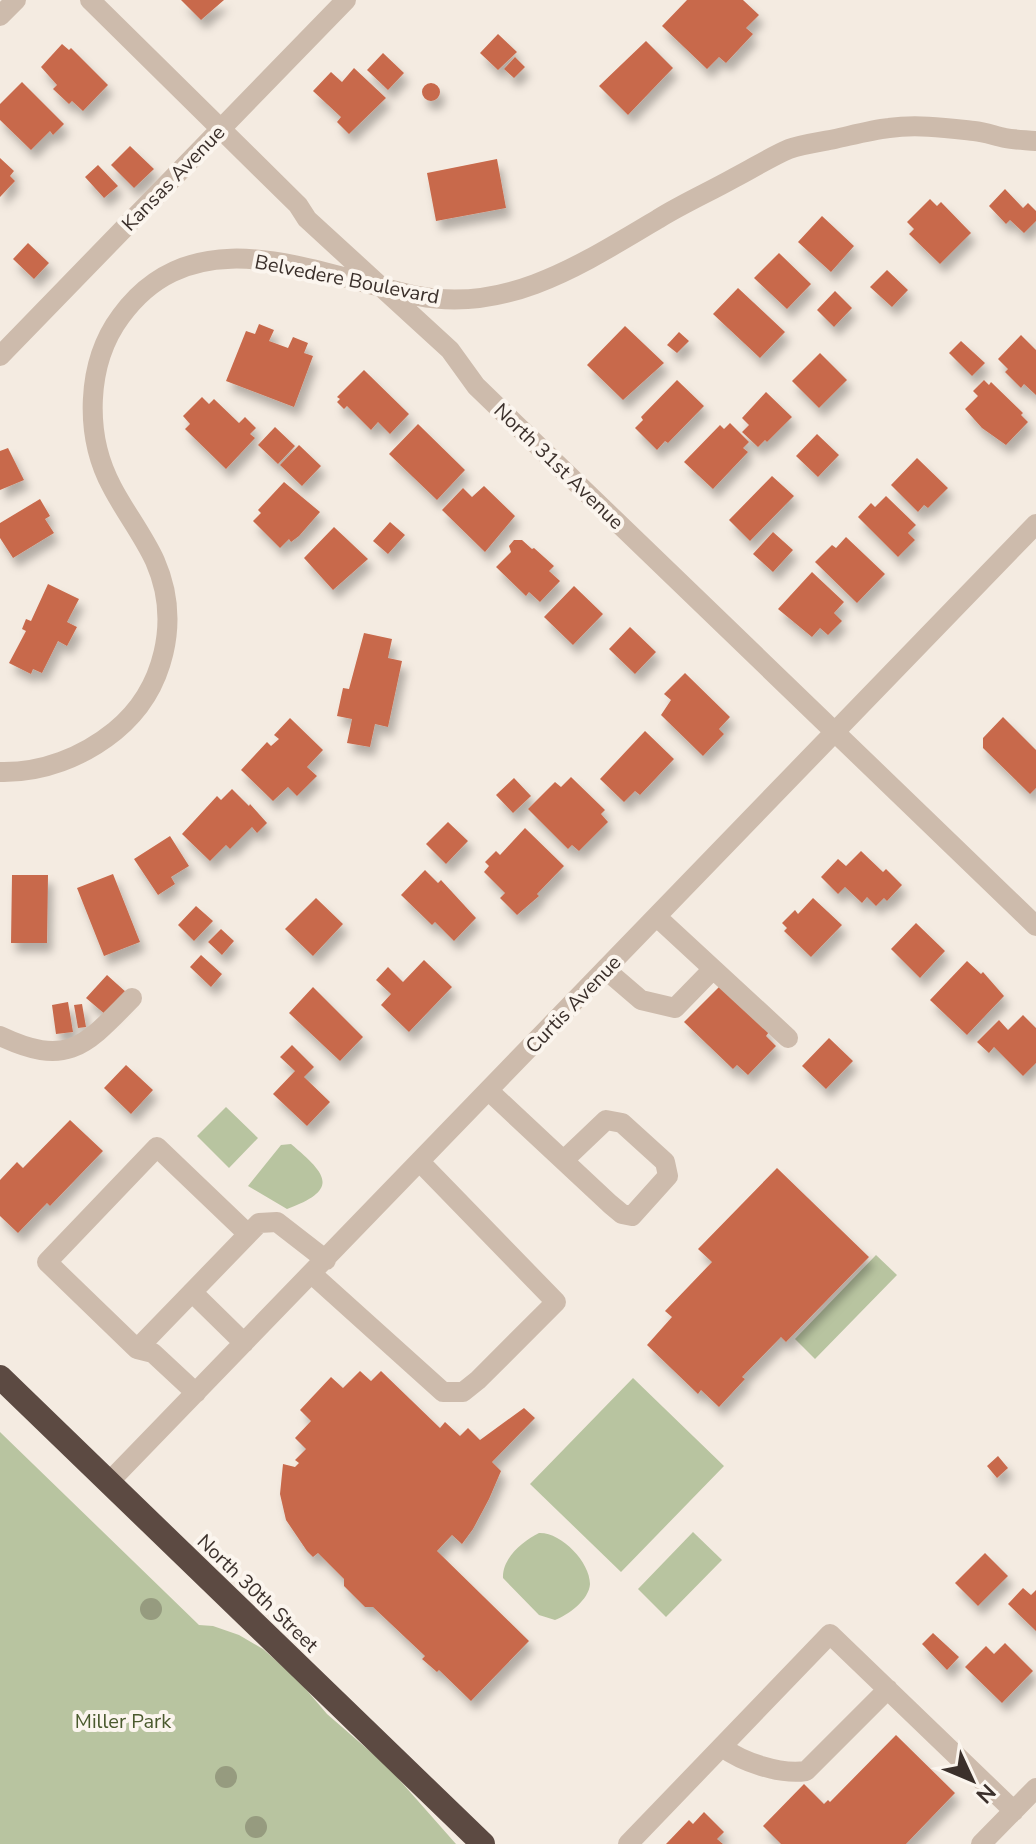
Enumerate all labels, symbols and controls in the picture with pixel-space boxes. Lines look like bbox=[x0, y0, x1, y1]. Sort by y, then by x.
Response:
street label: Kansas Avenue bbox=[116, 120, 231, 237]
street label: Belvedere Boulevard bbox=[252, 248, 441, 311]
street label: North 31st Avenue bbox=[488, 397, 629, 535]
street label: Curtis Avenue bbox=[520, 949, 627, 1059]
street label: North 30th Street bbox=[191, 1528, 325, 1659]
park label: Miller Park bbox=[75, 1708, 172, 1735]
north arrow bbox=[932, 1740, 1012, 1820]
text: N bbox=[969, 1777, 1002, 1810]

